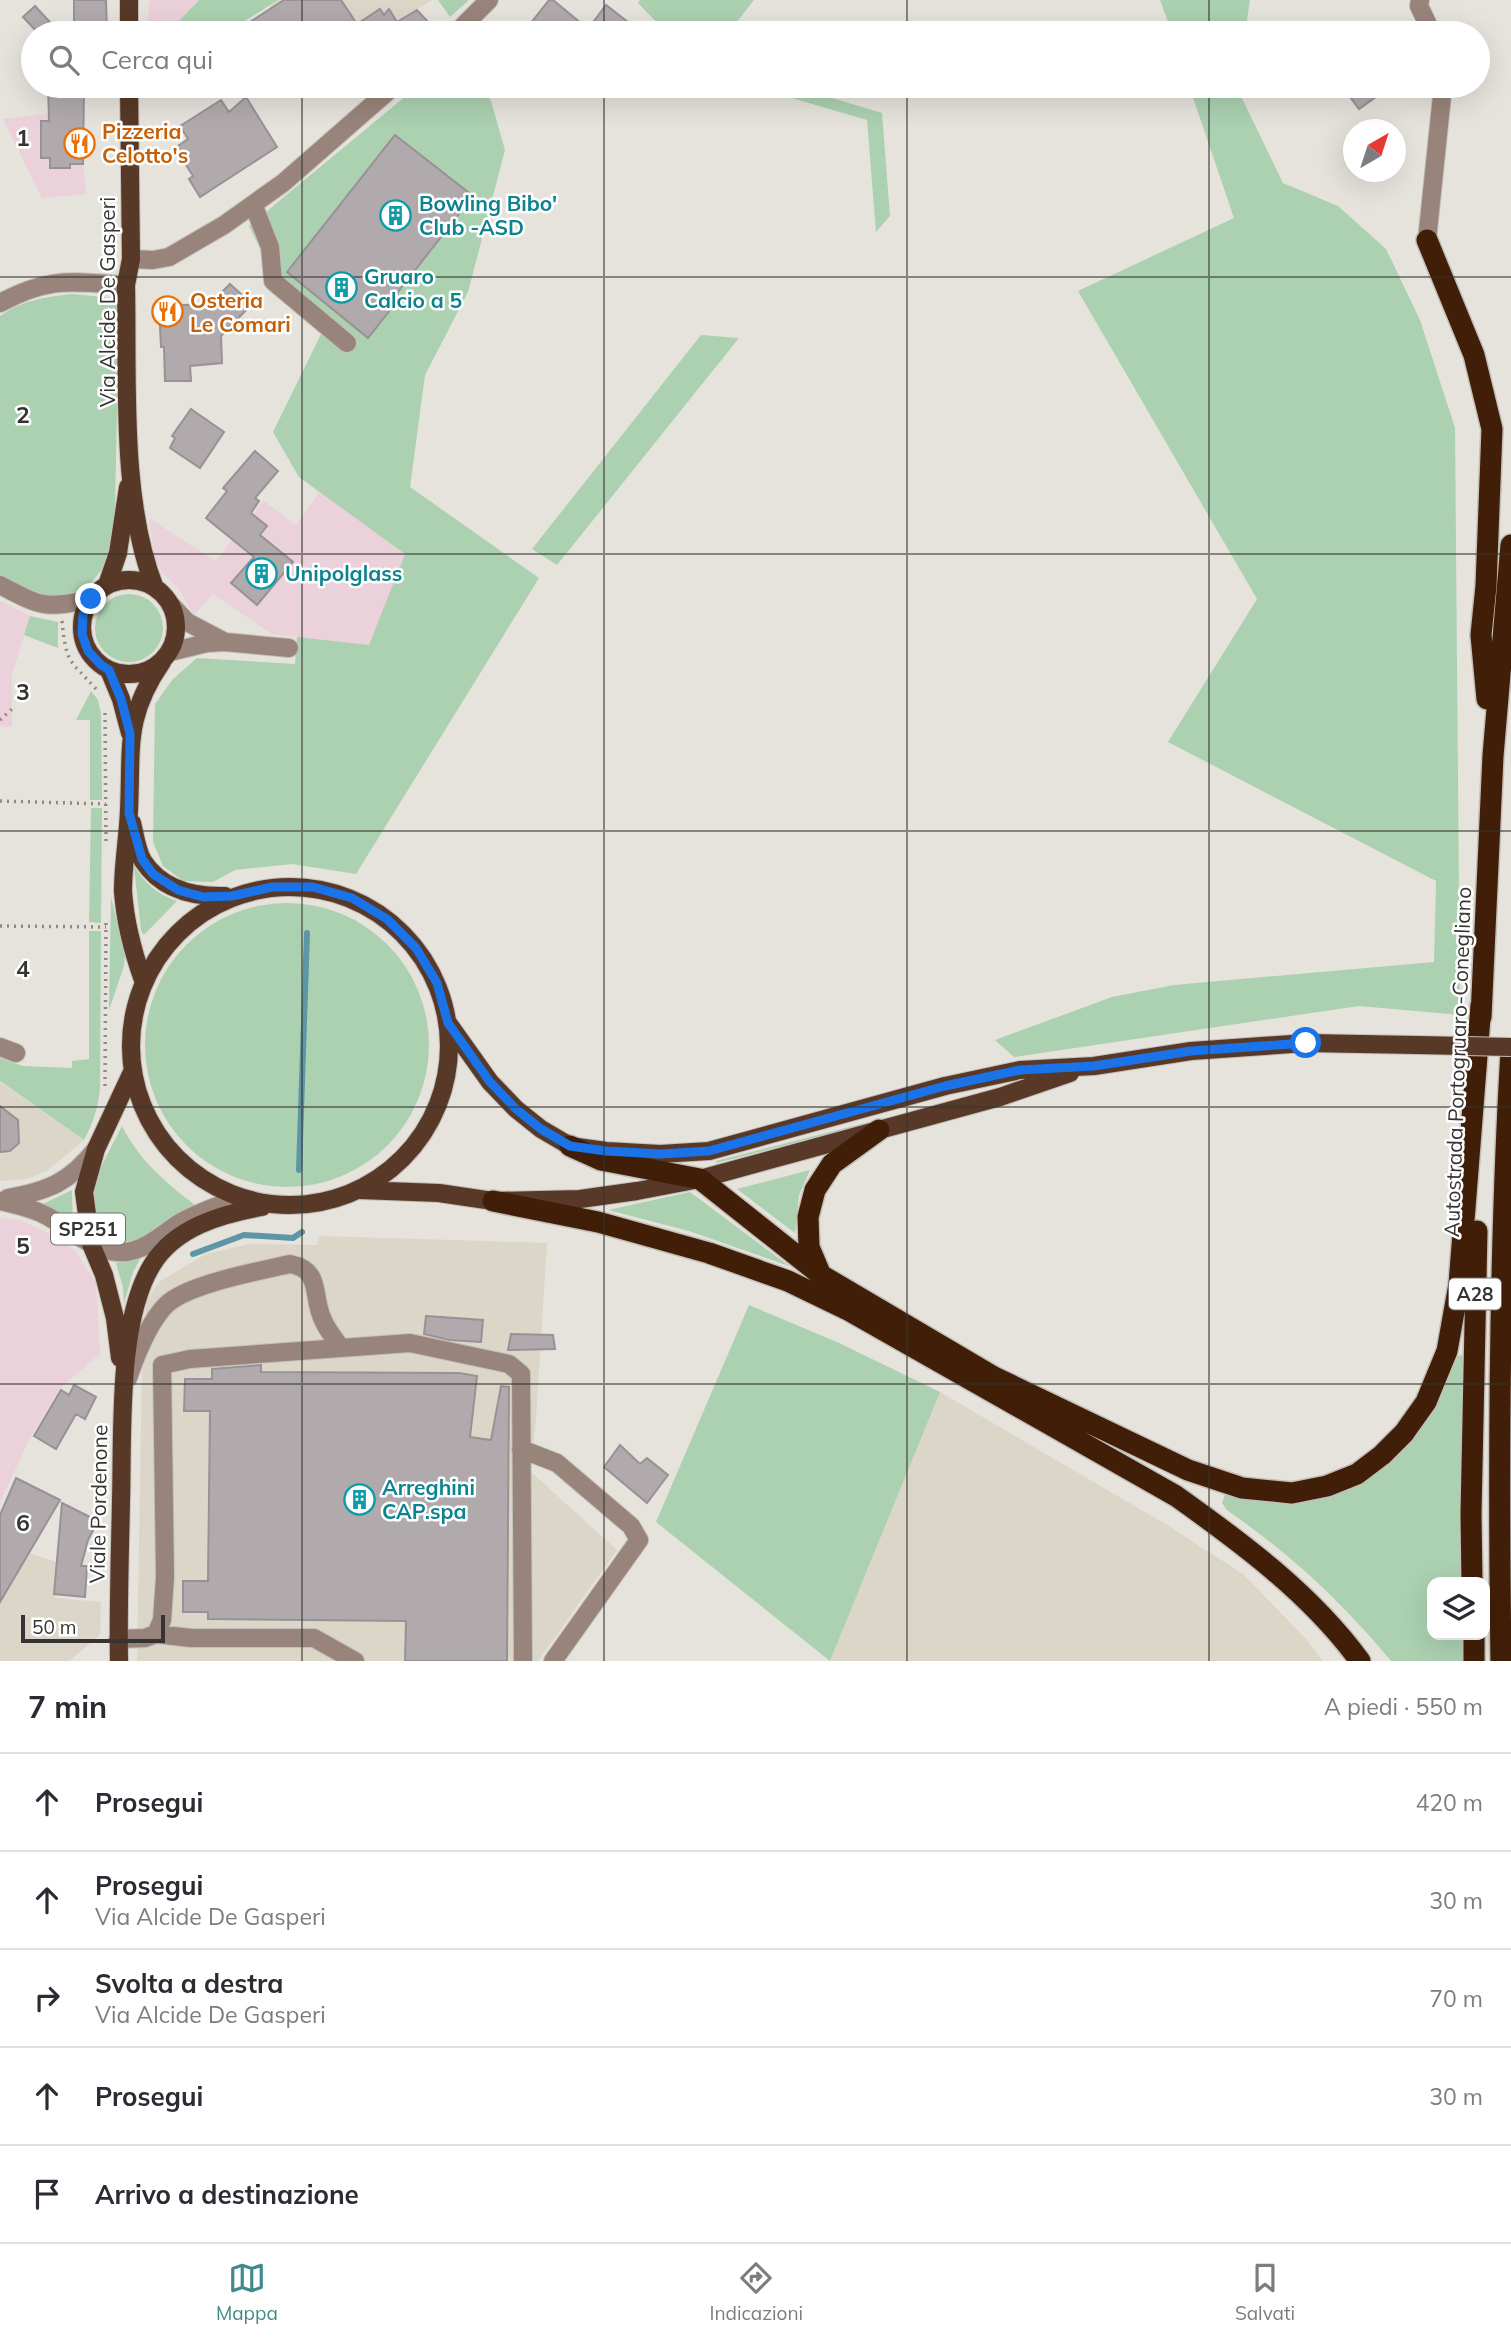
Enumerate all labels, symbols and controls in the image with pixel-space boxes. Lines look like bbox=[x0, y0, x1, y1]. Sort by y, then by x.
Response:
search box bbox=[21, 21, 1490, 98]
icon: search bbox=[45, 41, 83, 79]
text: Cerca qui bbox=[101, 43, 213, 76]
place label: Pizzeria Celotto's bbox=[102, 118, 188, 168]
north arrow bbox=[1343, 119, 1406, 182]
text: 1 bbox=[16, 123, 30, 152]
restaurant icon: Pizzeria Celotto's bbox=[62, 126, 96, 160]
place label: Bowling Bibo' Club -ASD bbox=[419, 190, 557, 240]
street label: Via Alcide De Gasperi bbox=[94, 197, 120, 407]
building icon: Bowling Bibo' Club -ASD bbox=[379, 198, 413, 232]
place label: Gruaro Calcio a 5 bbox=[364, 263, 462, 313]
building icon: Gruaro Calcio a 5 bbox=[324, 271, 358, 305]
place label: Osteria Le Comari bbox=[190, 287, 291, 337]
restaurant icon: Osteria Le Comari bbox=[150, 295, 184, 329]
text: 2 bbox=[16, 400, 30, 429]
building icon: Unipolglass bbox=[245, 556, 279, 590]
place label: Unipolglass bbox=[285, 560, 402, 586]
route end bbox=[75, 583, 106, 614]
text: 3 bbox=[16, 677, 30, 706]
street label: Autostrada Portogruaro-Conegliano bbox=[1438, 886, 1476, 1238]
text: 4 bbox=[16, 954, 30, 983]
route start bbox=[1290, 1027, 1321, 1058]
road number: SP251 bbox=[51, 1214, 125, 1245]
text: 5 bbox=[16, 1231, 30, 1260]
road number: A28 bbox=[1449, 1278, 1501, 1310]
street label: Viale Pordenone bbox=[84, 1424, 112, 1584]
place label: Arreghini CAP.spa bbox=[382, 1474, 475, 1524]
building icon: Arreghini CAP.spa bbox=[342, 1482, 376, 1516]
text: 6 bbox=[16, 1508, 30, 1537]
map controls bbox=[1427, 1577, 1490, 1640]
button: layers bbox=[1427, 1577, 1490, 1640]
scale bar bbox=[21, 1612, 164, 1644]
text: 50 m bbox=[32, 1615, 76, 1639]
text: 7 min bbox=[28, 1688, 107, 1726]
text: A piedi · 550 m bbox=[1324, 1692, 1483, 1721]
icon: ahead bbox=[28, 1783, 66, 1821]
text: Prosegui bbox=[95, 1786, 203, 1819]
text: 420 m bbox=[1415, 1788, 1483, 1817]
text: Prosegui bbox=[95, 1869, 203, 1902]
icon: ahead bbox=[28, 1881, 66, 1919]
text: 30 m bbox=[1429, 1886, 1483, 1915]
text: Via Alcide De Gasperi bbox=[95, 1902, 326, 1931]
text: Svolta a destra bbox=[95, 1967, 283, 2000]
icon: right bbox=[28, 1979, 66, 2017]
text: 70 m bbox=[1429, 1984, 1483, 2013]
text: Via Alcide De Gasperi bbox=[95, 2000, 326, 2029]
icon: ahead bbox=[28, 2077, 66, 2115]
text: Prosegui bbox=[95, 2080, 203, 2113]
text: 30 m bbox=[1429, 2082, 1483, 2111]
icon: arrive bbox=[28, 2175, 66, 2213]
text: Arrivo a destinazione bbox=[95, 2178, 359, 2211]
tab: Mappa bbox=[216, 2259, 278, 2325]
tab: Indicazioni bbox=[710, 2259, 803, 2325]
tab: Salvati bbox=[1235, 2259, 1295, 2325]

